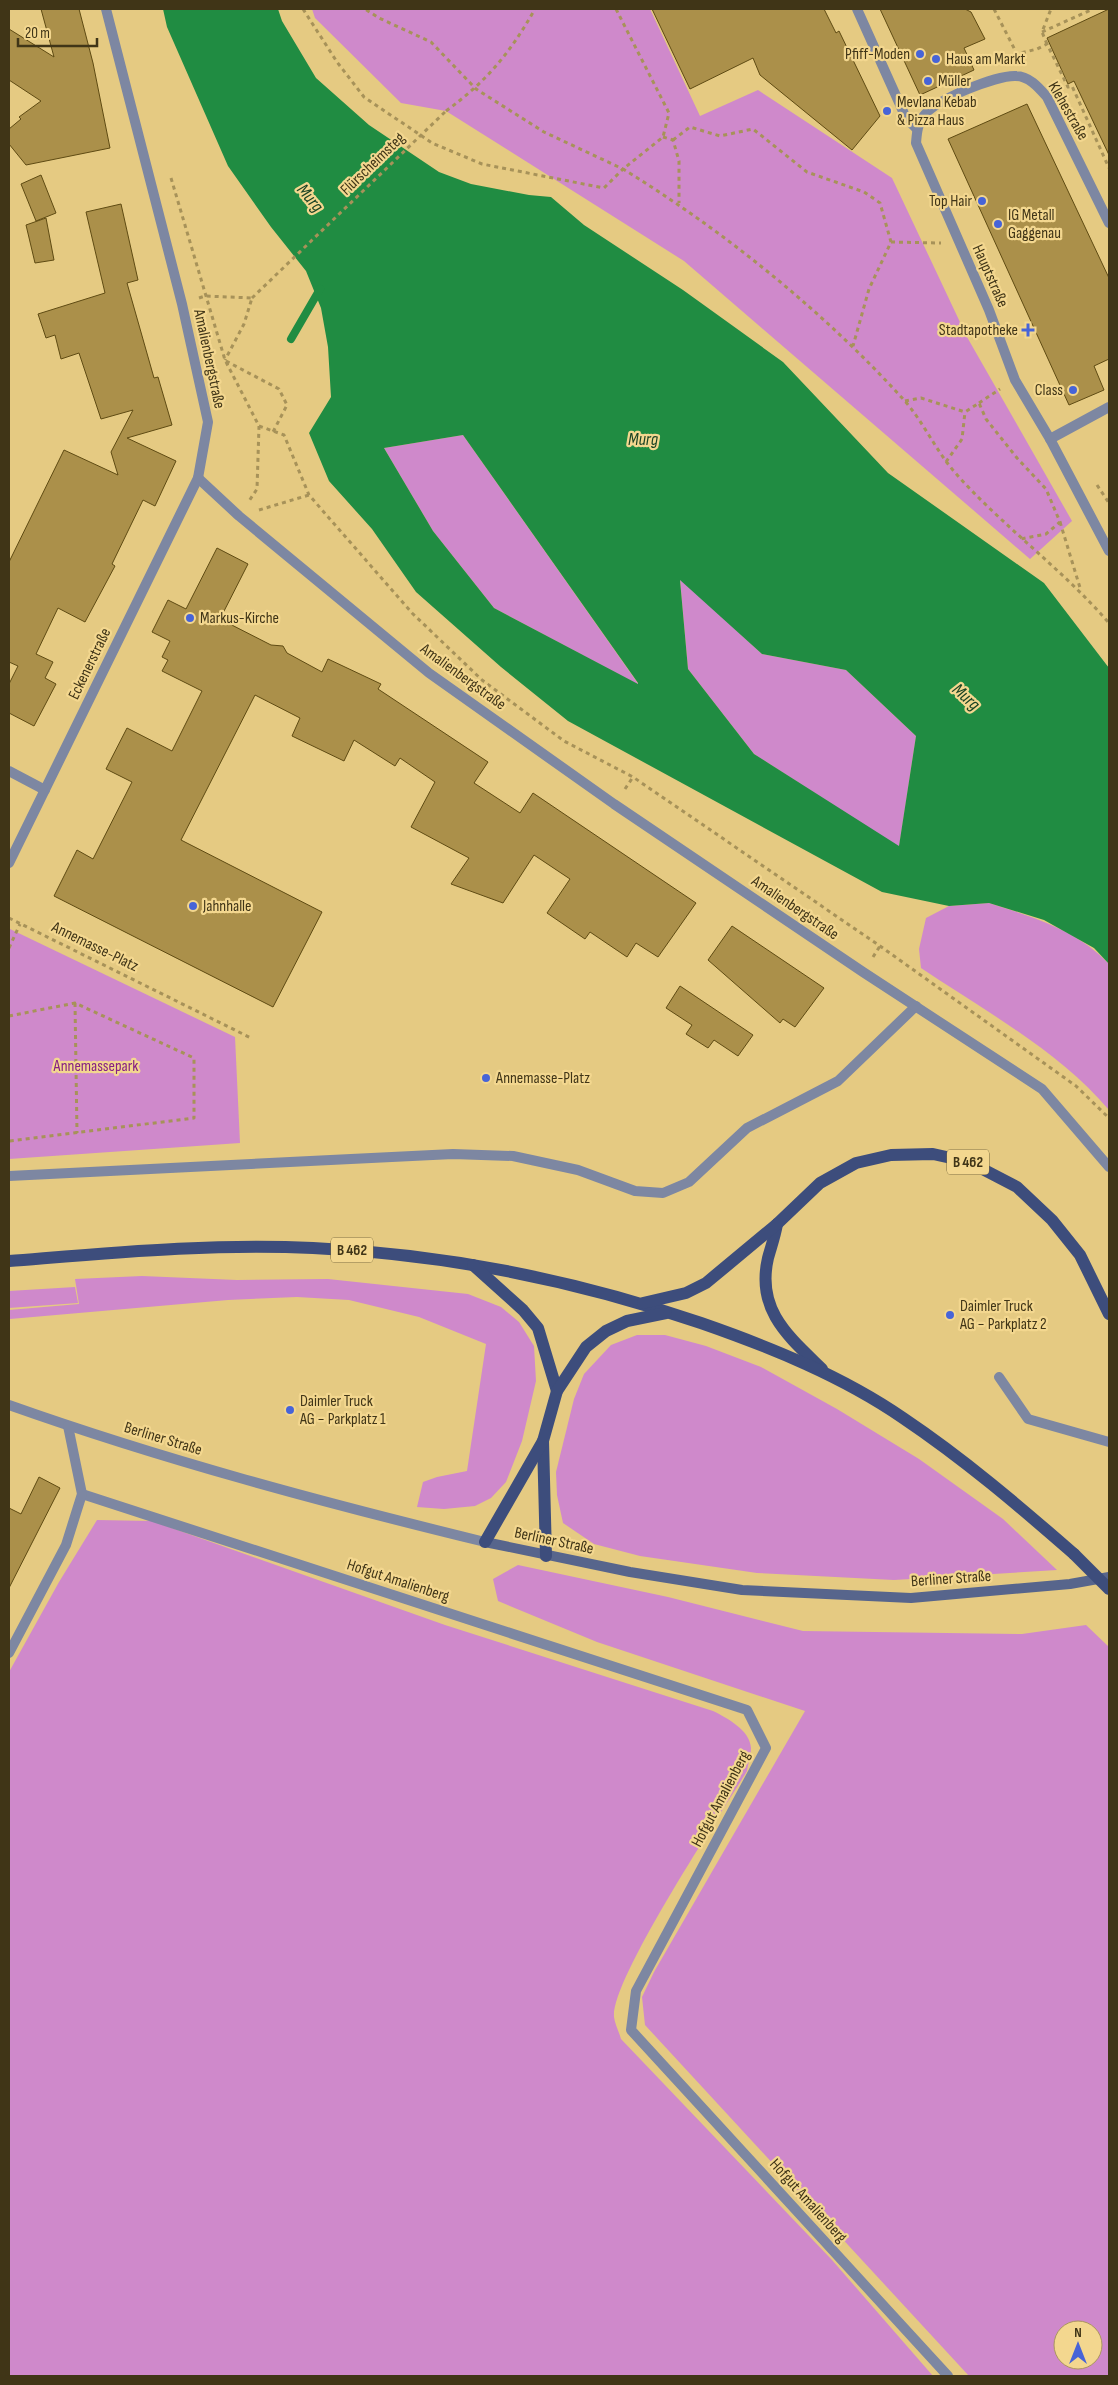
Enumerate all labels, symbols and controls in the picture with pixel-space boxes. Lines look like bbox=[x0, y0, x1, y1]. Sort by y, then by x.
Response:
scale bar bbox=[18, 15, 96, 47]
text: 20 m bbox=[25, 24, 50, 43]
place label: Pfiff-Moden bbox=[845, 45, 910, 64]
marker: Pfiff-Moden bbox=[914, 48, 926, 60]
place label: Haus am Markt bbox=[946, 50, 1026, 69]
marker: Haus am Markt bbox=[930, 53, 942, 65]
place label: Müller bbox=[938, 72, 972, 91]
marker: Müller bbox=[922, 75, 934, 87]
street label: Klehestraße bbox=[1044, 78, 1092, 144]
place label: Mevlana Kebab & Pizza Haus bbox=[897, 93, 977, 130]
marker: Mevlana Kebab & Pizza Haus bbox=[881, 105, 893, 117]
street label: Flürscheimsteg bbox=[337, 129, 409, 199]
water label: Murg bbox=[292, 180, 328, 217]
place label: Top Hair bbox=[929, 192, 972, 211]
marker: Top Hair bbox=[976, 195, 988, 207]
place label: IG Metall Gaggenau bbox=[1008, 206, 1061, 243]
marker: IG Metall Gaggenau bbox=[992, 218, 1004, 230]
street label: Hauptstraße bbox=[968, 242, 1012, 310]
street label: Amalienbergstraße bbox=[189, 307, 229, 410]
place label: Stadtapotheke bbox=[939, 321, 1018, 340]
marker: Stadtapotheke bbox=[1022, 324, 1034, 336]
place label: Class bbox=[1035, 381, 1063, 400]
marker: Class bbox=[1067, 384, 1079, 396]
water label: Murg bbox=[628, 429, 659, 450]
place label: Markus-Kirche bbox=[200, 609, 279, 628]
marker: Markus-Kirche bbox=[184, 612, 196, 624]
street label: Eckenerstraße bbox=[65, 625, 115, 703]
street label: Amalienbergstraße bbox=[416, 639, 509, 714]
water label: Murg bbox=[948, 679, 985, 715]
street label: Amalienbergstraße bbox=[747, 871, 842, 944]
place label: Jahnhalle bbox=[202, 897, 252, 916]
marker: Jahnhalle bbox=[187, 900, 199, 912]
street label: Annemasse-Platz bbox=[48, 917, 142, 976]
park label: Annemassepark bbox=[53, 1057, 138, 1076]
place label: Annemasse-Platz bbox=[495, 1069, 590, 1088]
marker: Annemasse-Platz bbox=[480, 1072, 492, 1084]
road number: B 462 bbox=[947, 1150, 989, 1174]
road number: B 462 bbox=[331, 1238, 373, 1262]
place label: Daimler Truck AG − Parkplatz 2 bbox=[959, 1297, 1047, 1334]
marker: Daimler Truck AG − Parkplatz 2 bbox=[944, 1309, 956, 1321]
place label: Daimler Truck AG − Parkplatz 1 bbox=[299, 1392, 386, 1429]
marker: Daimler Truck AG − Parkplatz 1 bbox=[284, 1404, 296, 1416]
street label: Berliner Straße bbox=[122, 1418, 204, 1460]
street label: Berliner Straße bbox=[513, 1523, 595, 1559]
street label: Hofgut Amalienberg bbox=[344, 1556, 452, 1606]
street label: Berliner Straße bbox=[910, 1567, 992, 1591]
street label: Hofgut Amalienberg bbox=[688, 1748, 754, 1850]
street label: Hofgut Amalienberg bbox=[765, 2155, 851, 2247]
north arrow bbox=[1053, 2320, 1103, 2370]
text: N bbox=[1074, 2324, 1082, 2341]

